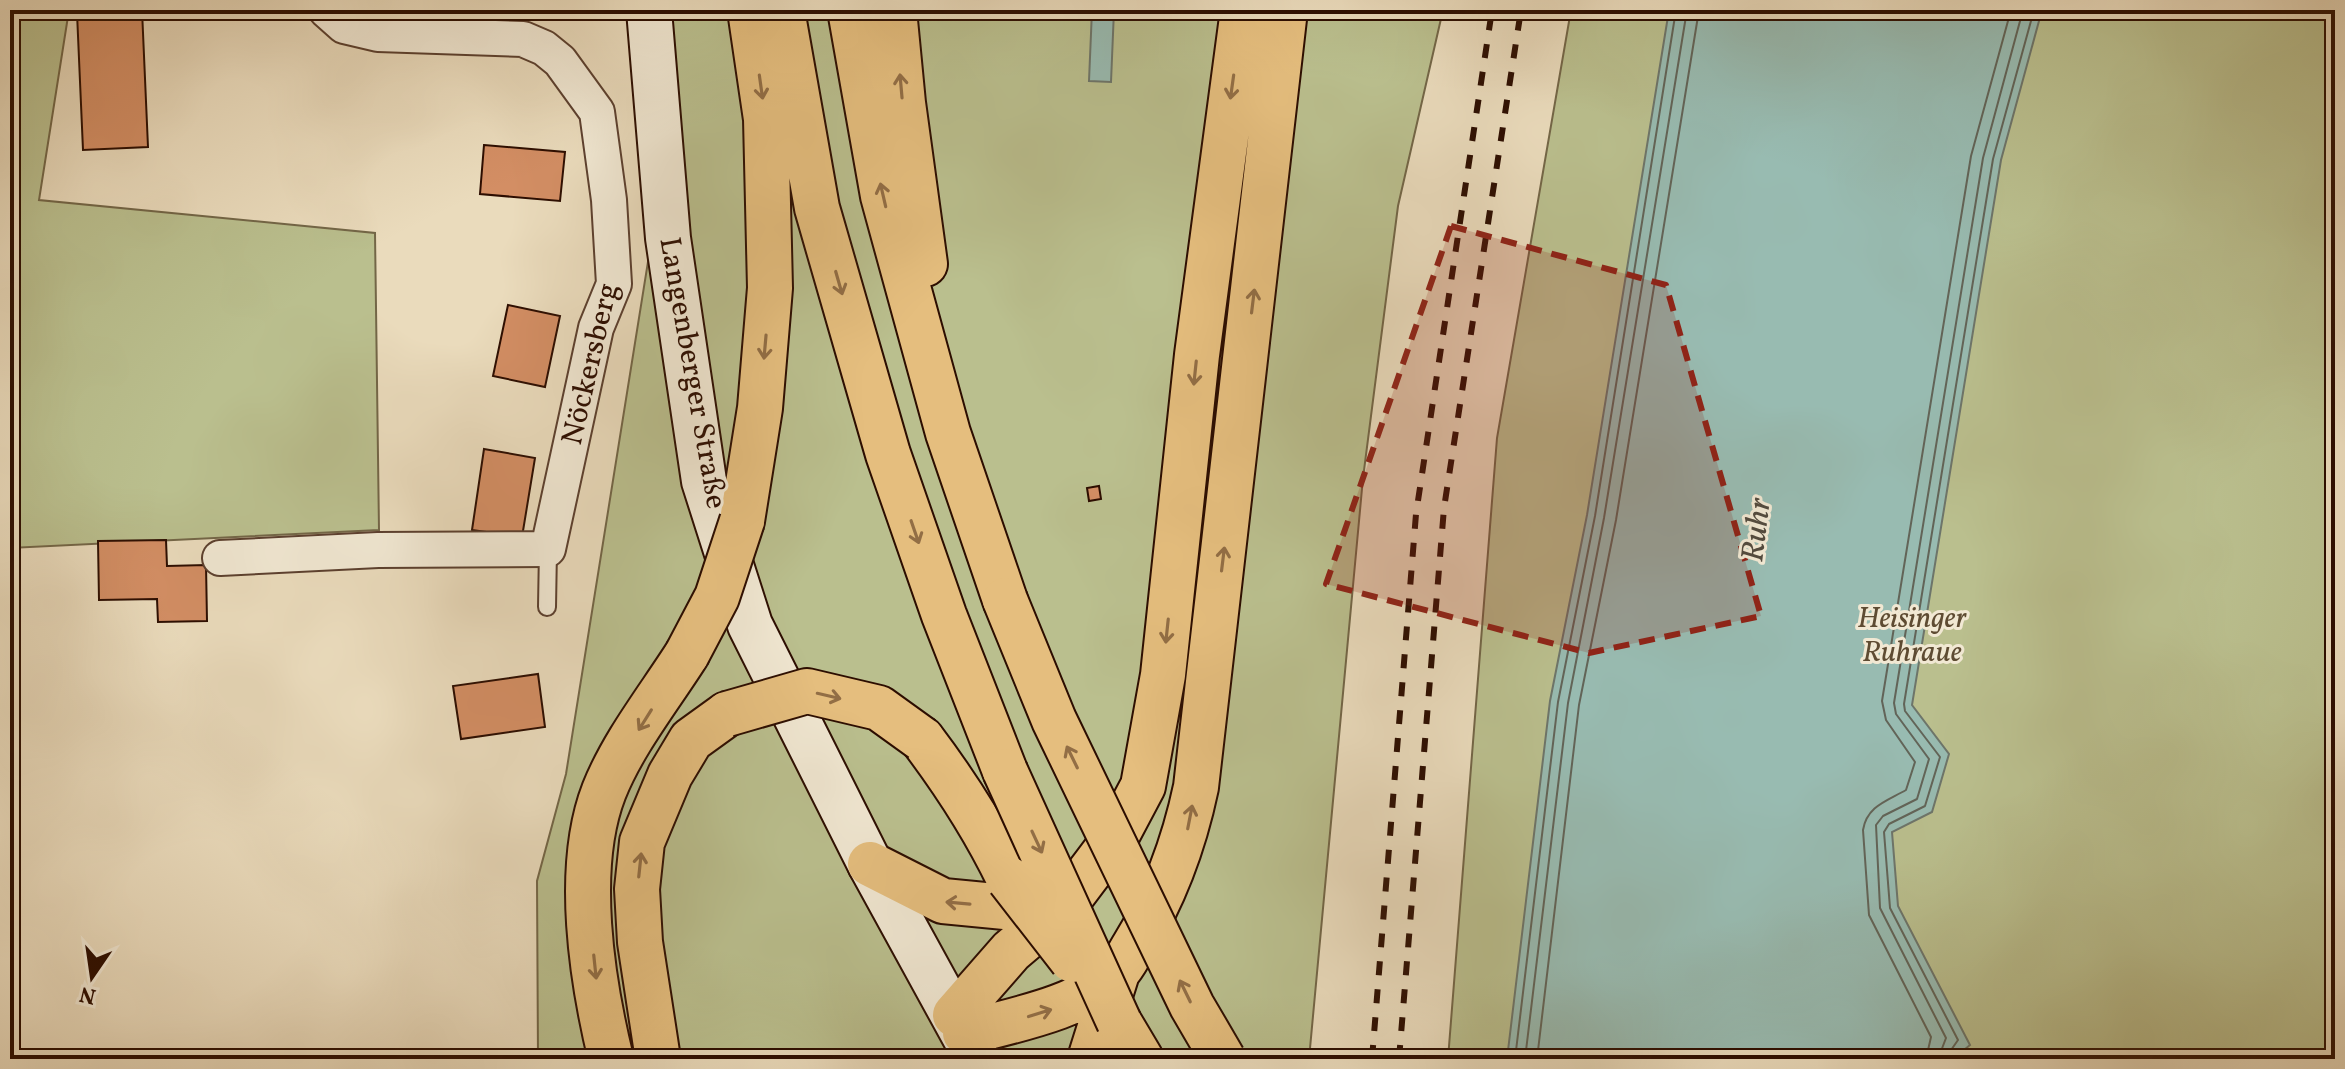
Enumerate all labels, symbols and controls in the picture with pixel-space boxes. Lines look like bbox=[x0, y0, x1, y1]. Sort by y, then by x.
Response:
one-way arrow bbox=[894, 73, 909, 100]
one-way arrow bbox=[1225, 73, 1240, 100]
one-way arrow bbox=[754, 74, 769, 99]
one-way arrow bbox=[875, 183, 890, 209]
street label: Langenberger Straße bbox=[647, 234, 737, 512]
one-way arrow bbox=[832, 269, 847, 295]
street label: Nöckersberg bbox=[552, 279, 630, 449]
one-way arrow bbox=[1246, 288, 1261, 315]
one-way arrow bbox=[757, 333, 772, 360]
one-way arrow bbox=[1187, 359, 1202, 386]
water label: Ruhr bbox=[1732, 495, 1784, 564]
one-way arrow bbox=[908, 519, 923, 544]
one-way arrow bbox=[1216, 546, 1231, 573]
park label: Heisinger Ruhraue bbox=[1857, 598, 1967, 674]
one-way arrow bbox=[1160, 617, 1175, 644]
one-way arrow bbox=[816, 689, 842, 704]
one-way arrow bbox=[636, 708, 652, 731]
one-way arrow bbox=[1064, 746, 1079, 770]
one-way arrow bbox=[1183, 805, 1198, 830]
one-way arrow bbox=[1031, 829, 1046, 854]
one-way arrow bbox=[632, 852, 647, 879]
one-way arrow bbox=[945, 895, 972, 910]
north arrow bbox=[52, 937, 132, 1017]
one-way arrow bbox=[587, 953, 602, 980]
text: N bbox=[77, 977, 99, 1011]
one-way arrow bbox=[1177, 980, 1192, 1004]
one-way arrow bbox=[1027, 1005, 1053, 1020]

